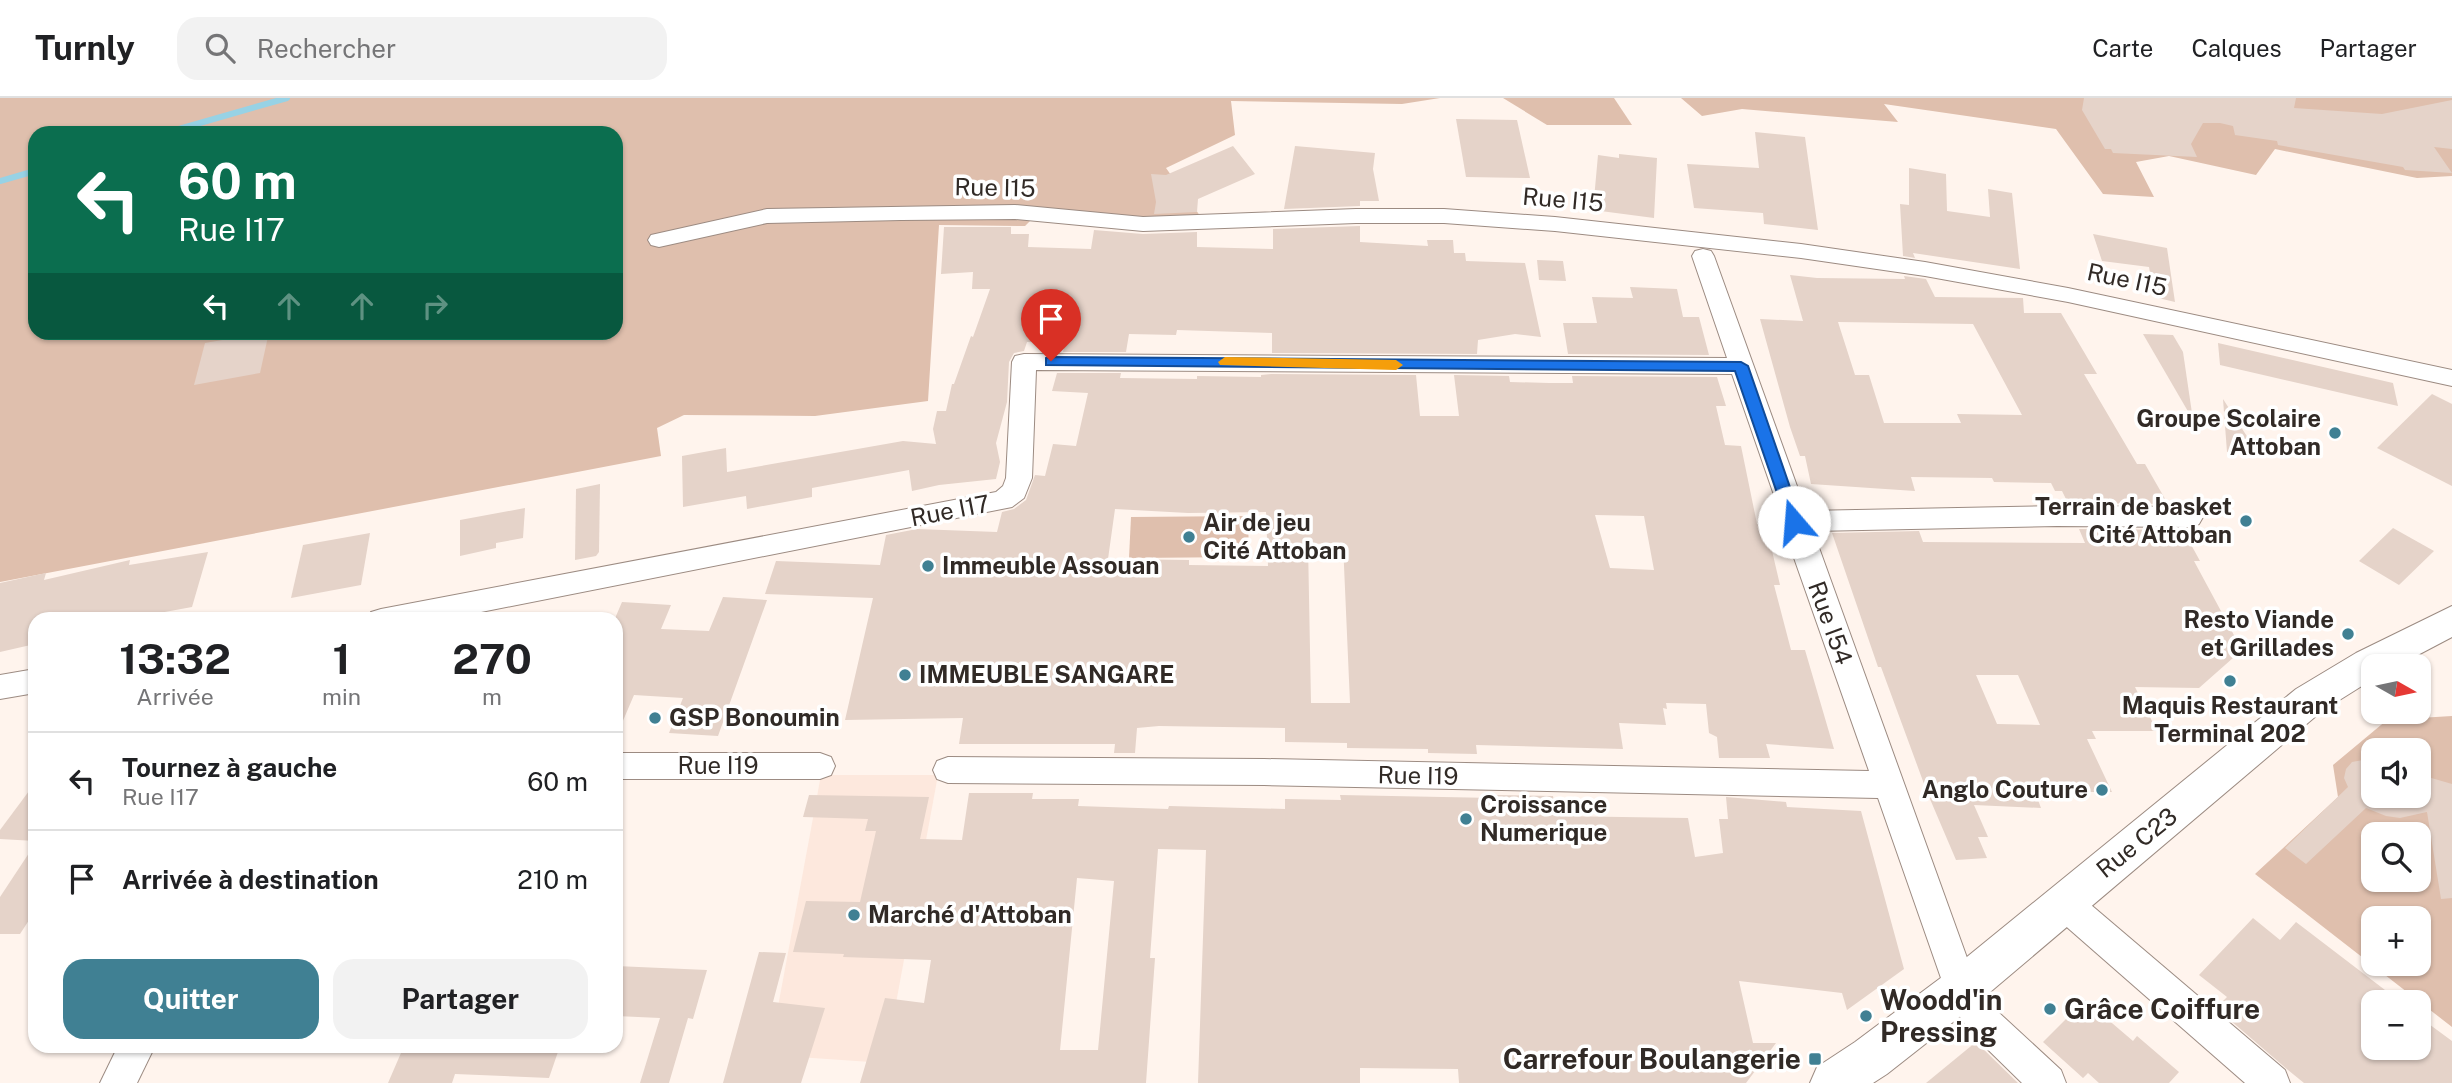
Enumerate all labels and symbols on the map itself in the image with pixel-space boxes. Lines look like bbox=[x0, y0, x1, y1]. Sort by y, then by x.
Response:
street label: Rue I15 bbox=[954, 172, 1036, 202]
street label: Rue I15 bbox=[1521, 182, 1605, 216]
street label: Rue I15 bbox=[2085, 257, 2170, 301]
pin bbox=[1021, 289, 1081, 361]
place label: Groupe Scolaire Attoban bbox=[2136, 404, 2321, 460]
marker: Groupe Scolaire Attoban bbox=[2327, 425, 2343, 441]
position arrow bbox=[1757, 485, 1831, 559]
street label: Rue I17 bbox=[908, 489, 992, 531]
place label: Terrain de basket Cité Attoban bbox=[2035, 492, 2232, 548]
place label: Air de jeu Cité Attoban bbox=[1203, 508, 1347, 564]
marker: Terrain de basket Cité Attoban bbox=[2238, 513, 2254, 529]
marker: Air de jeu Cité Attoban bbox=[1181, 529, 1197, 545]
place label: Immeuble Assouan bbox=[942, 551, 1160, 579]
marker: Immeuble Assouan bbox=[920, 558, 936, 574]
street label: Rue I54 bbox=[1803, 577, 1859, 668]
place label: Resto Viande et Grillades bbox=[2183, 605, 2334, 661]
marker: Resto Viande et Grillades bbox=[2340, 626, 2356, 642]
north arrow bbox=[2361, 654, 2431, 724]
place label: IMMEUBLE SANGARE bbox=[919, 660, 1175, 688]
marker: IMMEUBLE SANGARE bbox=[897, 667, 913, 683]
marker: Maquis Restaurant Terminal 202 bbox=[2222, 673, 2238, 689]
place label: Maquis Restaurant Terminal 202 bbox=[2122, 691, 2338, 747]
place label: GSP Bonoumin bbox=[669, 703, 840, 731]
marker: GSP Bonoumin bbox=[647, 710, 663, 726]
street label: Rue I19 bbox=[678, 751, 758, 779]
street label: Rue I19 bbox=[1377, 760, 1459, 790]
place label: Anglo Couture bbox=[1922, 775, 2088, 803]
marker: Anglo Couture bbox=[2094, 782, 2110, 798]
place label: Croissance Numerique bbox=[1480, 790, 1607, 846]
street label: Rue C23 bbox=[2091, 801, 2182, 883]
marker: Croissance Numerique bbox=[1458, 811, 1474, 827]
place label: Marché d'Attoban bbox=[868, 900, 1072, 928]
marker: Marché d'Attoban bbox=[846, 907, 862, 923]
place label: Woodd'in Pressing bbox=[1880, 983, 2002, 1048]
place label: Grâce Coiffure bbox=[2064, 992, 2260, 1025]
marker: Grâce Coiffure bbox=[2042, 1001, 2058, 1017]
marker: Woodd'in Pressing bbox=[1858, 1008, 1874, 1024]
place label: Carrefour Boulangerie bbox=[1503, 1042, 1801, 1075]
marker: Carrefour Boulangerie bbox=[1807, 1051, 1823, 1067]

